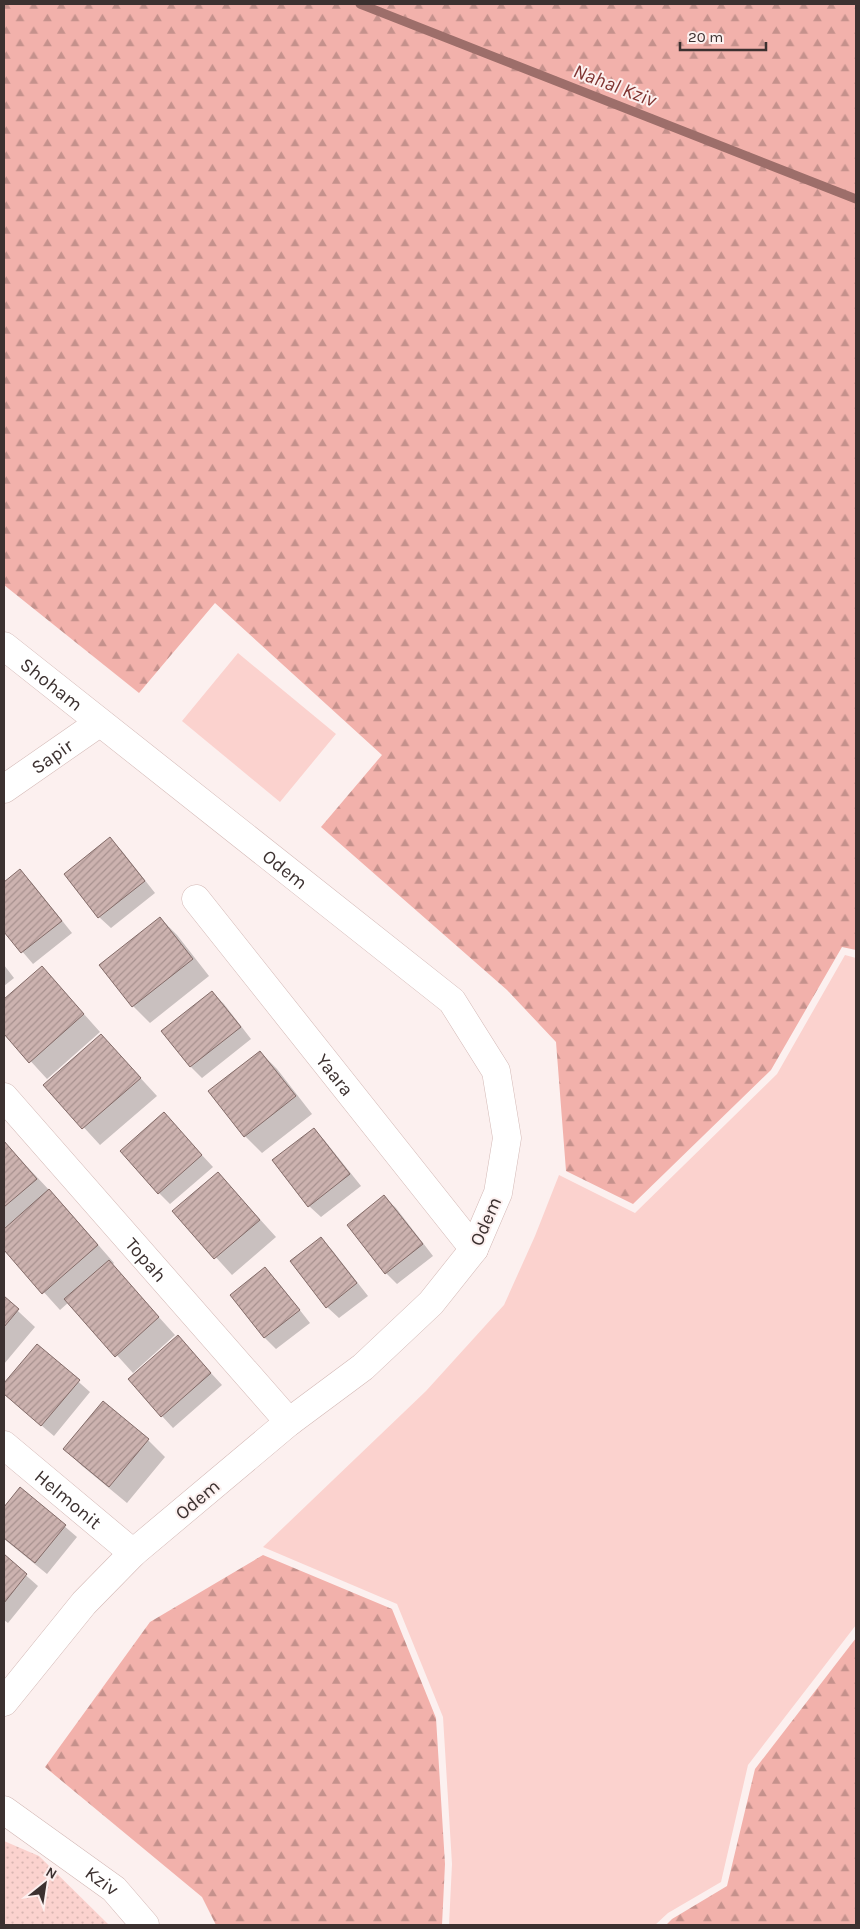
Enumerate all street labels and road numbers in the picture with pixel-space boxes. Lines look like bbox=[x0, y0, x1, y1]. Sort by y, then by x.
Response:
street label: Shoham bbox=[16, 653, 87, 716]
street label: Sapir bbox=[27, 735, 77, 779]
street label: Odem bbox=[258, 845, 312, 894]
street label: Yaara bbox=[311, 1050, 358, 1100]
street label: Odem bbox=[465, 1194, 506, 1249]
street label: Topah bbox=[120, 1233, 171, 1287]
street label: Helmonit bbox=[30, 1465, 106, 1534]
street label: Odem bbox=[171, 1475, 224, 1525]
street label: Kziv bbox=[81, 1862, 123, 1901]

